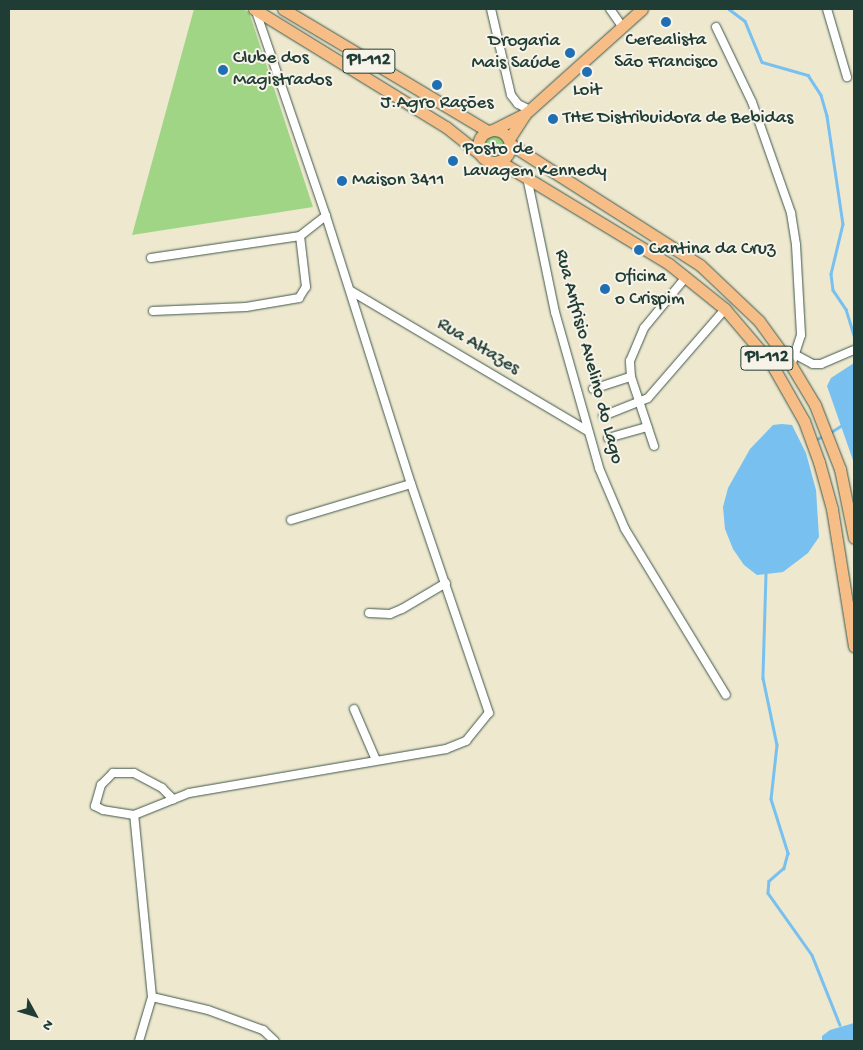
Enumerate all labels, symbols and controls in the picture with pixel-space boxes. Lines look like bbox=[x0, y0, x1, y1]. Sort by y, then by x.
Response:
marker: Cerealista São Francisco bbox=[660, 16, 672, 28]
place label: Cerealista São Francisco bbox=[614, 30, 718, 74]
place label: Drogaria Mais Saúde bbox=[471, 31, 560, 75]
road number: PI-112 bbox=[342, 46, 396, 76]
marker: Drogaria Mais Saúde bbox=[564, 47, 576, 59]
place label: Clube dos Magistrados bbox=[233, 48, 332, 92]
marker: Clube dos Magistrados bbox=[217, 64, 229, 76]
marker: Loit bbox=[581, 66, 593, 78]
marker: J.Agro Rações bbox=[431, 79, 443, 91]
place label: Loit bbox=[573, 80, 601, 102]
place label: J.Agro Rações bbox=[381, 93, 493, 115]
place label: THE Distribuidora de Bebidas bbox=[563, 108, 793, 130]
marker: THE Distribuidora de Bebidas bbox=[547, 113, 559, 125]
place label: Posto de Lavagem Kennedy bbox=[463, 139, 607, 183]
marker: Posto de Lavagem Kennedy bbox=[447, 155, 459, 167]
place label: Maison 3411 bbox=[352, 170, 444, 192]
marker: Maison 3411 bbox=[336, 175, 348, 187]
place label: Cantina da Cruz bbox=[649, 239, 775, 261]
marker: Cantina da Cruz bbox=[633, 244, 645, 256]
street label: Rua Anfrisio Avelino do Lago bbox=[548, 247, 628, 467]
place label: Oficina o Crispim bbox=[615, 267, 684, 311]
marker: Oficina o Crispim bbox=[599, 283, 611, 295]
street label: Rua Altazes bbox=[432, 313, 524, 381]
road number: PI-112 bbox=[740, 342, 794, 373]
north arrow bbox=[10, 990, 60, 1040]
text: N bbox=[38, 1016, 57, 1034]

